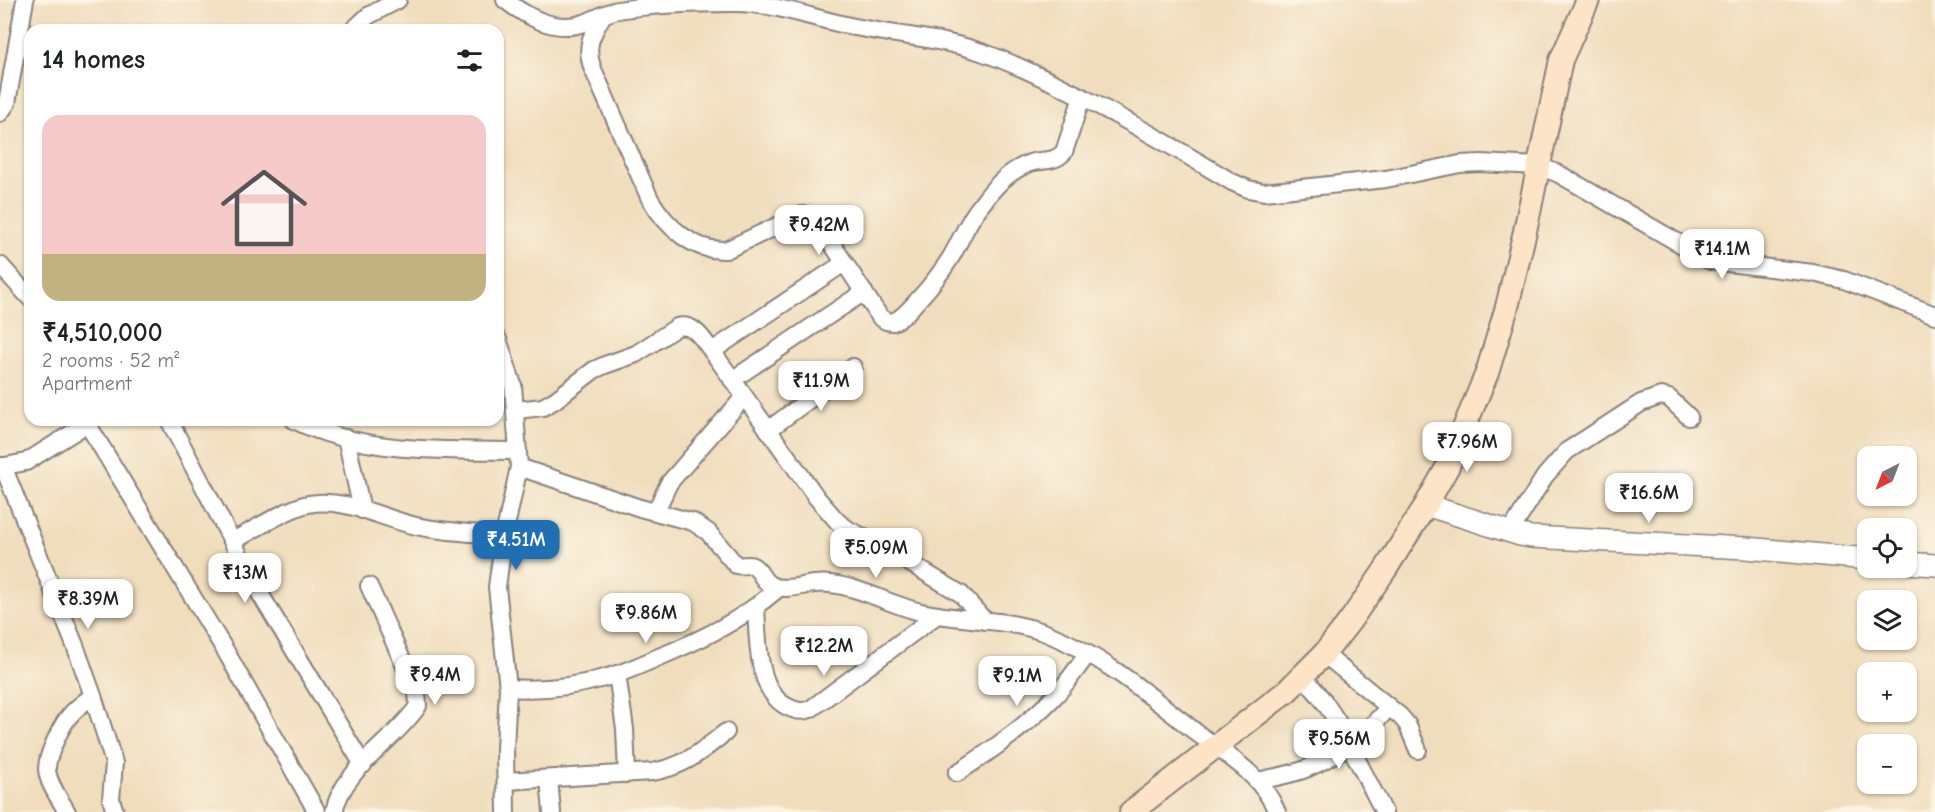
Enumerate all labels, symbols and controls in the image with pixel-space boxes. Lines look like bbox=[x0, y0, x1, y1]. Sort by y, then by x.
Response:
icon: filters bbox=[453, 44, 486, 77]
text: 14 homes bbox=[42, 45, 145, 75]
icon: home bbox=[210, 154, 318, 262]
pin: ₹9.42M bbox=[770, 205, 868, 256]
text: ₹9.42M bbox=[789, 213, 849, 236]
pin: ₹14.1M bbox=[1673, 229, 1771, 280]
text: ₹14.1M bbox=[1694, 237, 1750, 260]
text: ₹4,510,000 bbox=[42, 318, 163, 348]
text: 2 rooms · 52 m² bbox=[42, 349, 179, 372]
pin: ₹11.9M bbox=[772, 361, 870, 412]
text: ₹11.9M bbox=[792, 369, 850, 392]
text: Apartment bbox=[42, 372, 132, 395]
pin: ₹7.96M bbox=[1418, 422, 1516, 473]
text: ₹7.96M bbox=[1436, 430, 1498, 453]
north arrow bbox=[1857, 446, 1917, 506]
map controls bbox=[1857, 446, 1917, 794]
pin: ₹16.6M bbox=[1600, 473, 1698, 524]
text: ₹16.6M bbox=[1619, 481, 1679, 504]
button: locate bbox=[1857, 518, 1917, 578]
pin: ₹4.51M bbox=[467, 520, 565, 571]
text: ₹4.51M bbox=[486, 528, 546, 551]
pin: ₹5.09M bbox=[827, 528, 925, 579]
text: ₹5.09M bbox=[844, 536, 908, 559]
pin: ₹13M bbox=[209, 553, 281, 604]
text: ₹13M bbox=[222, 561, 268, 584]
pin: ₹8.39M bbox=[39, 579, 137, 630]
text: ₹8.39M bbox=[57, 587, 119, 610]
button: layers bbox=[1857, 590, 1917, 650]
pin: ₹9.86M bbox=[597, 593, 695, 644]
text: ₹9.86M bbox=[615, 601, 677, 624]
pin: ₹12.2M bbox=[775, 626, 873, 677]
text: ₹12.2M bbox=[795, 634, 853, 657]
pin: ₹9.4M bbox=[393, 655, 477, 706]
pin: ₹9.1M bbox=[975, 656, 1059, 707]
button: + bbox=[1857, 662, 1917, 722]
text: ₹9.4M bbox=[409, 663, 461, 686]
text: ₹9.1M bbox=[992, 664, 1042, 687]
pin: ₹9.56M bbox=[1290, 719, 1388, 770]
text: ₹9.56M bbox=[1308, 727, 1370, 750]
button: − bbox=[1857, 734, 1917, 794]

